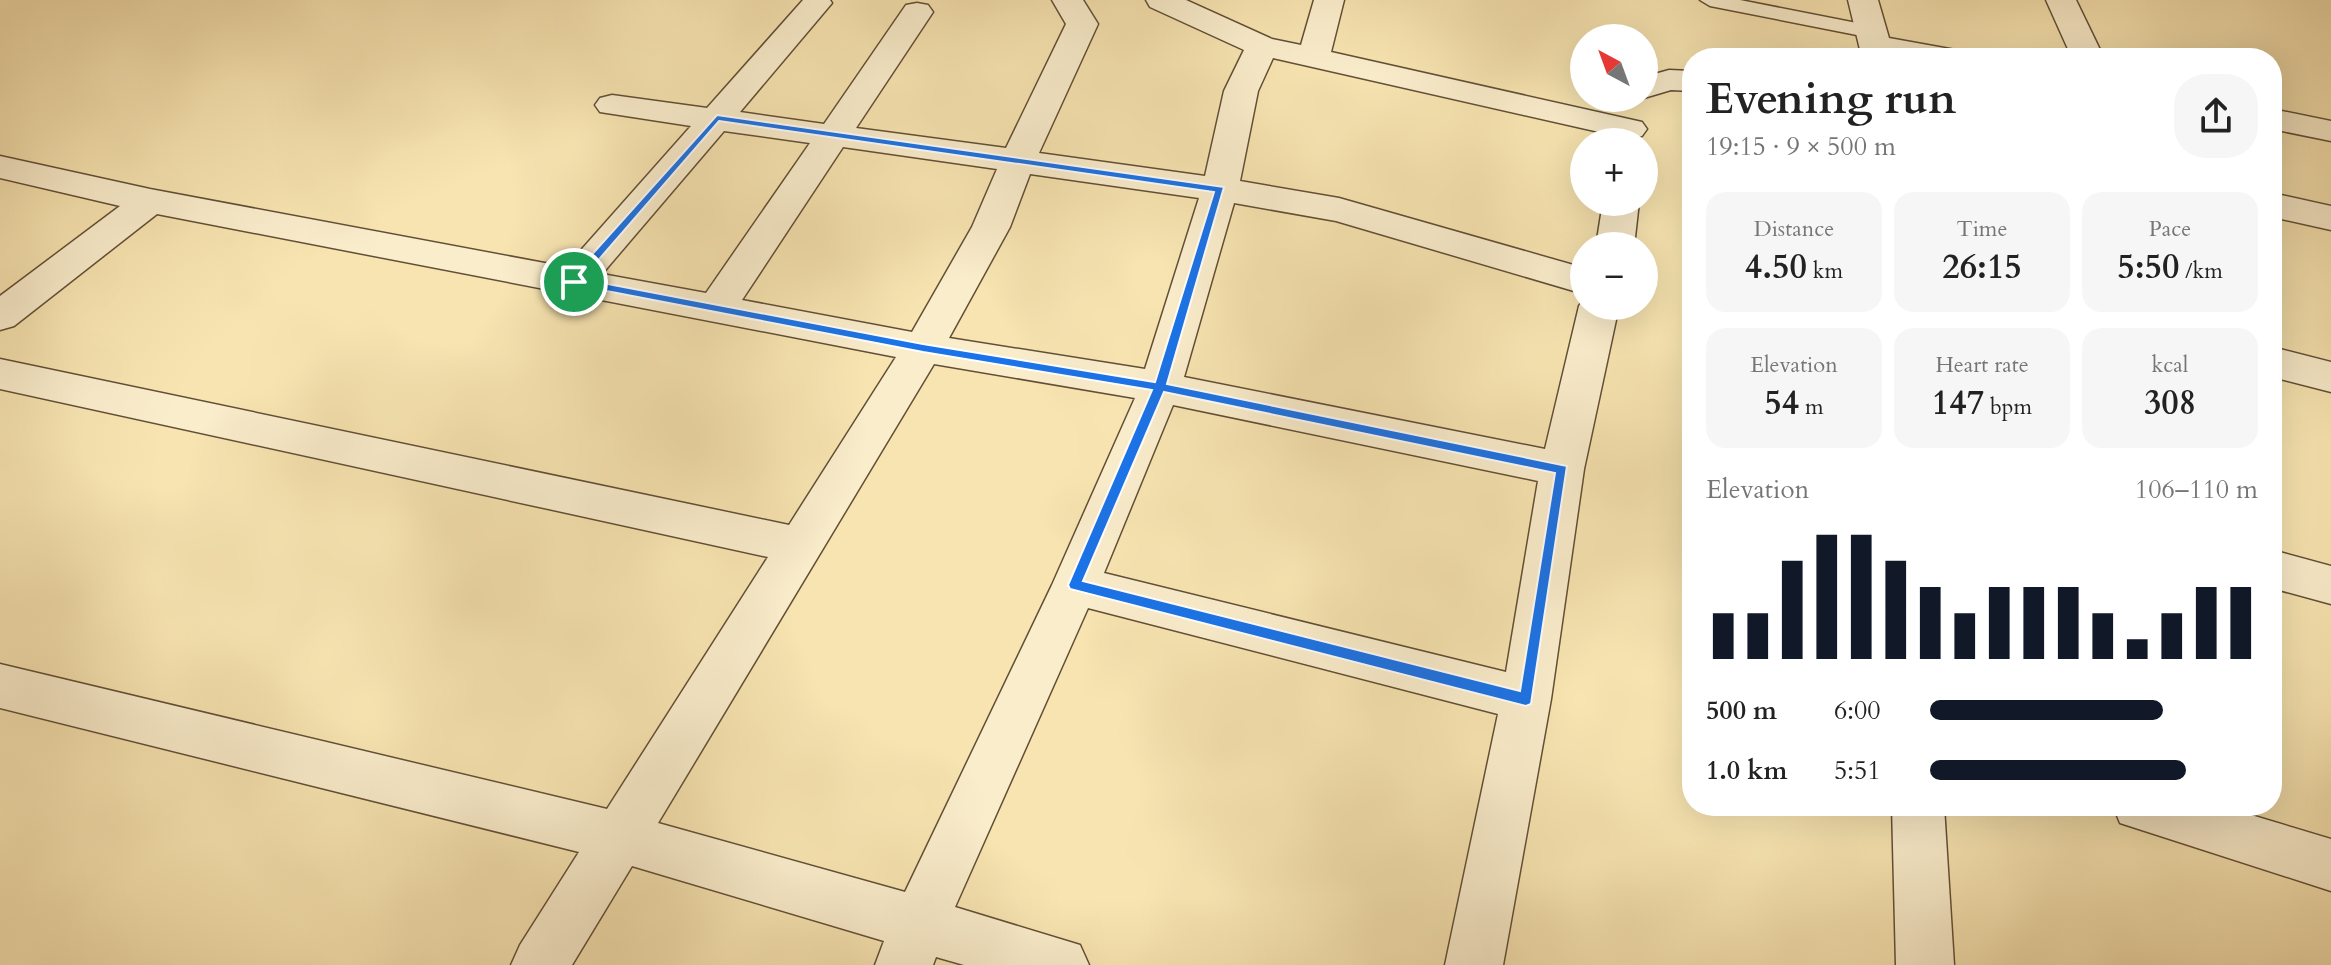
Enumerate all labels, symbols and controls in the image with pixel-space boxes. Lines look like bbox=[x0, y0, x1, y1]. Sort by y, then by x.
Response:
north arrow bbox=[1570, 24, 1658, 112]
map controls bbox=[1570, 24, 1658, 320]
text: Evening run bbox=[1706, 69, 1956, 129]
button: share bbox=[2174, 74, 2258, 158]
button: + bbox=[1570, 128, 1658, 216]
text: 19:15 · 9 × 500 m bbox=[1706, 129, 1896, 164]
text: Distance bbox=[1754, 214, 1834, 244]
text: Time bbox=[1957, 214, 2007, 244]
text: Pace bbox=[2149, 214, 2191, 244]
button: − bbox=[1570, 232, 1658, 320]
text: 4.50 bbox=[1745, 244, 1807, 290]
text: 26:15 bbox=[1942, 244, 2022, 290]
text: 5:50 bbox=[2117, 244, 2179, 290]
pin bbox=[540, 248, 608, 316]
text: km bbox=[1807, 256, 1843, 286]
text: /km bbox=[2179, 256, 2223, 286]
icon: arrive bbox=[552, 260, 596, 304]
text: Elevation bbox=[1750, 350, 1838, 380]
text: Heart rate bbox=[1935, 350, 2029, 380]
text: kcal bbox=[2152, 350, 2188, 380]
text: 54 bbox=[1764, 380, 1799, 426]
text: 147 bbox=[1932, 380, 1984, 426]
text: 308 bbox=[2144, 380, 2196, 426]
text: m bbox=[1799, 392, 1824, 422]
text: bpm bbox=[1984, 392, 2032, 422]
text: Elevation bbox=[1706, 472, 1809, 507]
text: 106–110 m bbox=[2135, 472, 2258, 507]
text: 500 m bbox=[1706, 693, 1777, 728]
text: 6:00 bbox=[1834, 693, 1881, 728]
text: 1.0 km bbox=[1706, 753, 1787, 788]
text: 5:51 bbox=[1834, 753, 1881, 788]

